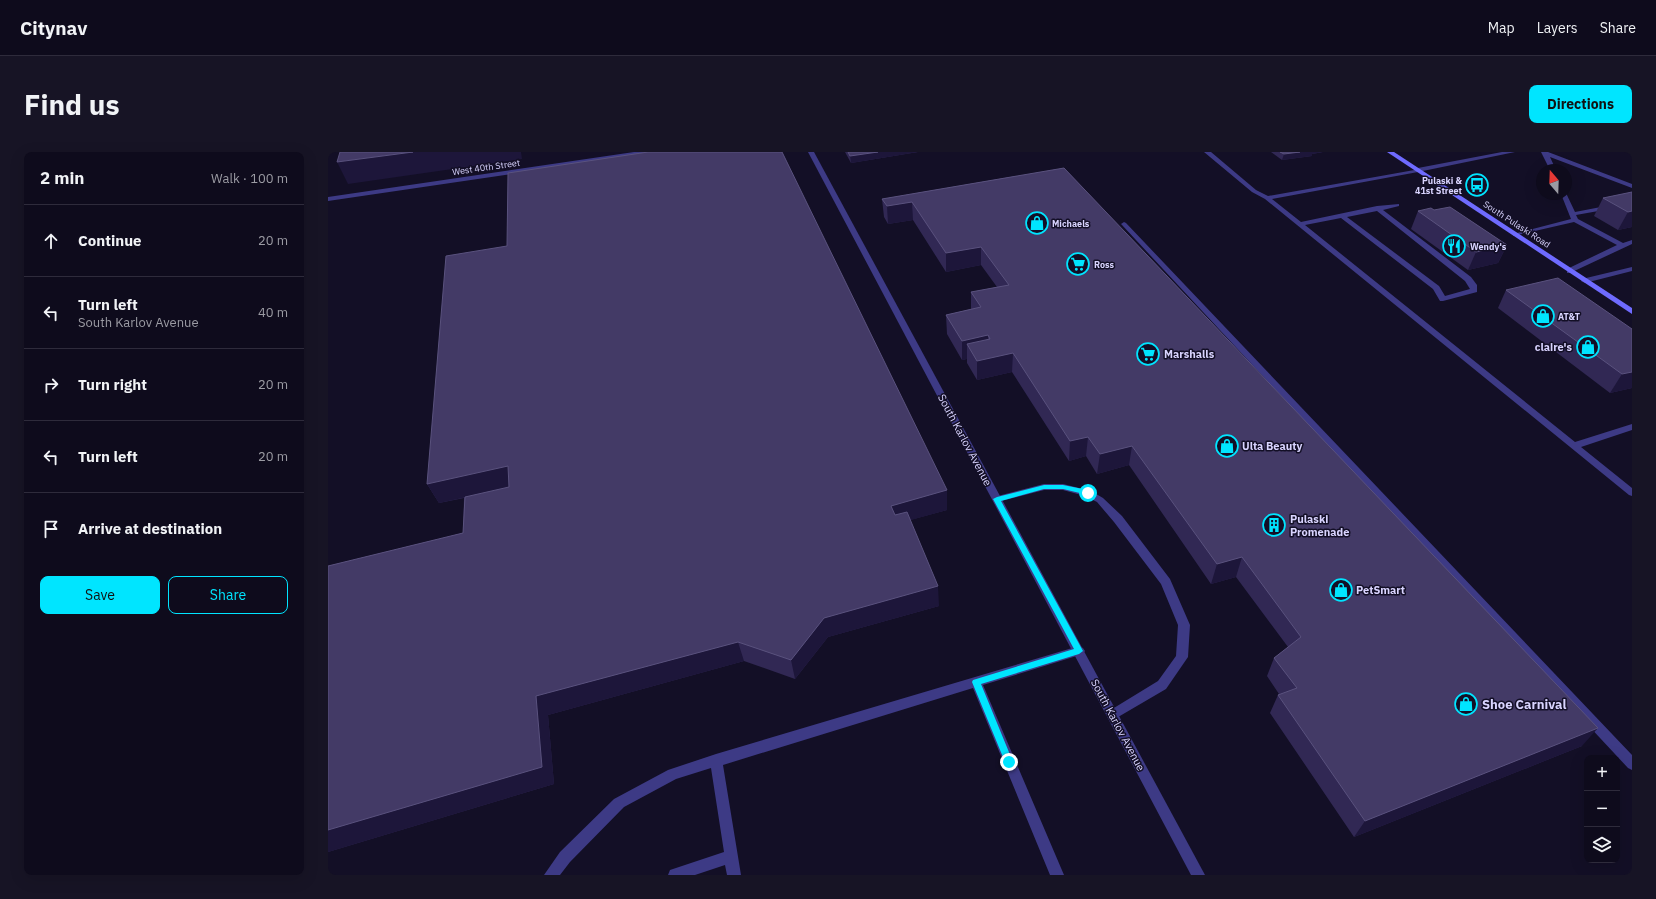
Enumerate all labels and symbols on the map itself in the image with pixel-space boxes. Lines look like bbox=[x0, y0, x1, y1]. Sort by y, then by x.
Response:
street label: West 40th Street bbox=[451, 157, 521, 177]
north arrow bbox=[1536, 164, 1572, 200]
bus stop icon: Pulaski & 41st Street bbox=[1464, 172, 1490, 198]
place label: Pulaski & 41st Street bbox=[1415, 175, 1463, 196]
street label: South Pulaski Road bbox=[1481, 198, 1553, 250]
shop icon: Michaels bbox=[1024, 210, 1050, 236]
place label: Michaels bbox=[1052, 218, 1090, 229]
restaurant icon: Wendy's bbox=[1441, 233, 1467, 259]
place label: Wendy's bbox=[1470, 241, 1507, 252]
supermarket icon: Ross bbox=[1065, 251, 1091, 277]
place label: Ross bbox=[1094, 259, 1114, 270]
shop icon: AT&T bbox=[1530, 303, 1556, 329]
place label: AT&T bbox=[1558, 311, 1581, 322]
shop icon: claire's bbox=[1575, 334, 1601, 360]
place label: claire's bbox=[1535, 340, 1572, 354]
supermarket icon: Marshalls bbox=[1135, 341, 1161, 367]
place label: Marshalls bbox=[1164, 347, 1215, 361]
street label: South Karlov Avenue bbox=[935, 392, 995, 488]
shop icon: Ulta Beauty bbox=[1214, 433, 1240, 459]
place label: Ulta Beauty bbox=[1242, 439, 1303, 453]
route start bbox=[1079, 484, 1097, 502]
building icon: Pulaski Promenade bbox=[1261, 512, 1287, 538]
place label: Pulaski Promenade bbox=[1290, 512, 1349, 539]
shop icon: PetSmart bbox=[1328, 577, 1354, 603]
place label: PetSmart bbox=[1356, 583, 1405, 597]
street label: South Karlov Avenue bbox=[1088, 677, 1148, 773]
shop icon: Shoe Carnival bbox=[1453, 691, 1479, 717]
place label: Shoe Carnival bbox=[1482, 696, 1566, 713]
route end bbox=[1000, 753, 1018, 771]

